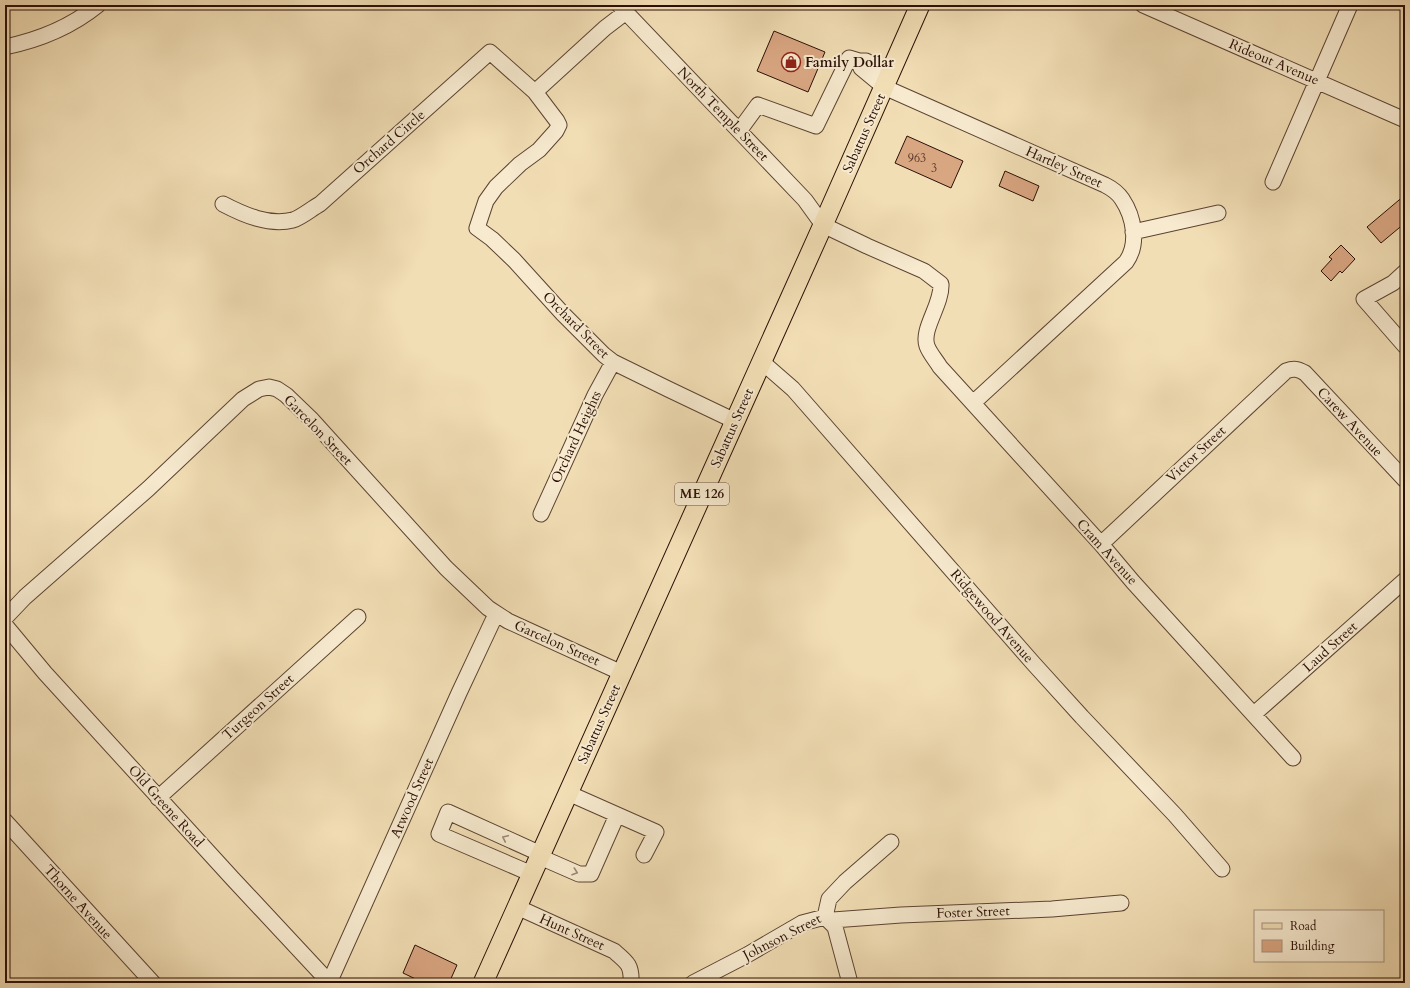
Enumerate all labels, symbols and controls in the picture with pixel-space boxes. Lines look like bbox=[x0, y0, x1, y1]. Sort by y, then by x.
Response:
street label: Rideout Avenue bbox=[1226, 34, 1322, 90]
shop icon: Family Dollar bbox=[780, 51, 802, 73]
place label: Family Dollar bbox=[805, 53, 894, 72]
street label: North Temple Street bbox=[673, 63, 773, 166]
street label: Sabattus Street bbox=[838, 90, 890, 176]
street label: Orchard Circle bbox=[349, 105, 429, 179]
street label: Hartley Street bbox=[1023, 142, 1106, 193]
house number: 963 bbox=[908, 150, 926, 166]
house number: 3 bbox=[931, 160, 937, 176]
street label: Orchard Street bbox=[538, 287, 614, 363]
street label: Carew Avenue bbox=[1313, 383, 1387, 461]
street label: Sabattus Street bbox=[706, 385, 758, 471]
street label: Orchard Heights bbox=[546, 387, 606, 486]
street label: Garcelon Street bbox=[279, 390, 357, 470]
street label: Victor Street bbox=[1162, 421, 1230, 487]
road number: ME 126 bbox=[675, 483, 729, 505]
street label: Cram Avenue bbox=[1072, 515, 1142, 589]
street label: Ridgewood Avenue bbox=[946, 565, 1038, 667]
street label: Garcelon Street bbox=[511, 616, 603, 671]
street label: Laud Street bbox=[1299, 617, 1362, 677]
street label: Turgeon Street bbox=[218, 669, 298, 744]
street label: Sabattus Street bbox=[573, 681, 625, 767]
street label: Atwood Street bbox=[386, 754, 438, 841]
street label: Old Greene Road bbox=[124, 761, 208, 852]
one-way arrow bbox=[502, 835, 509, 843]
street label: Thorne Avenue bbox=[39, 861, 117, 943]
one-way arrow bbox=[572, 867, 579, 876]
street label: Foster Street bbox=[936, 901, 1011, 923]
street label: Hunt Street bbox=[537, 909, 608, 955]
street label: Johnson Street bbox=[738, 909, 825, 966]
legend bbox=[1254, 910, 1384, 962]
text: Road bbox=[1290, 918, 1317, 934]
text: Building bbox=[1290, 938, 1335, 954]

